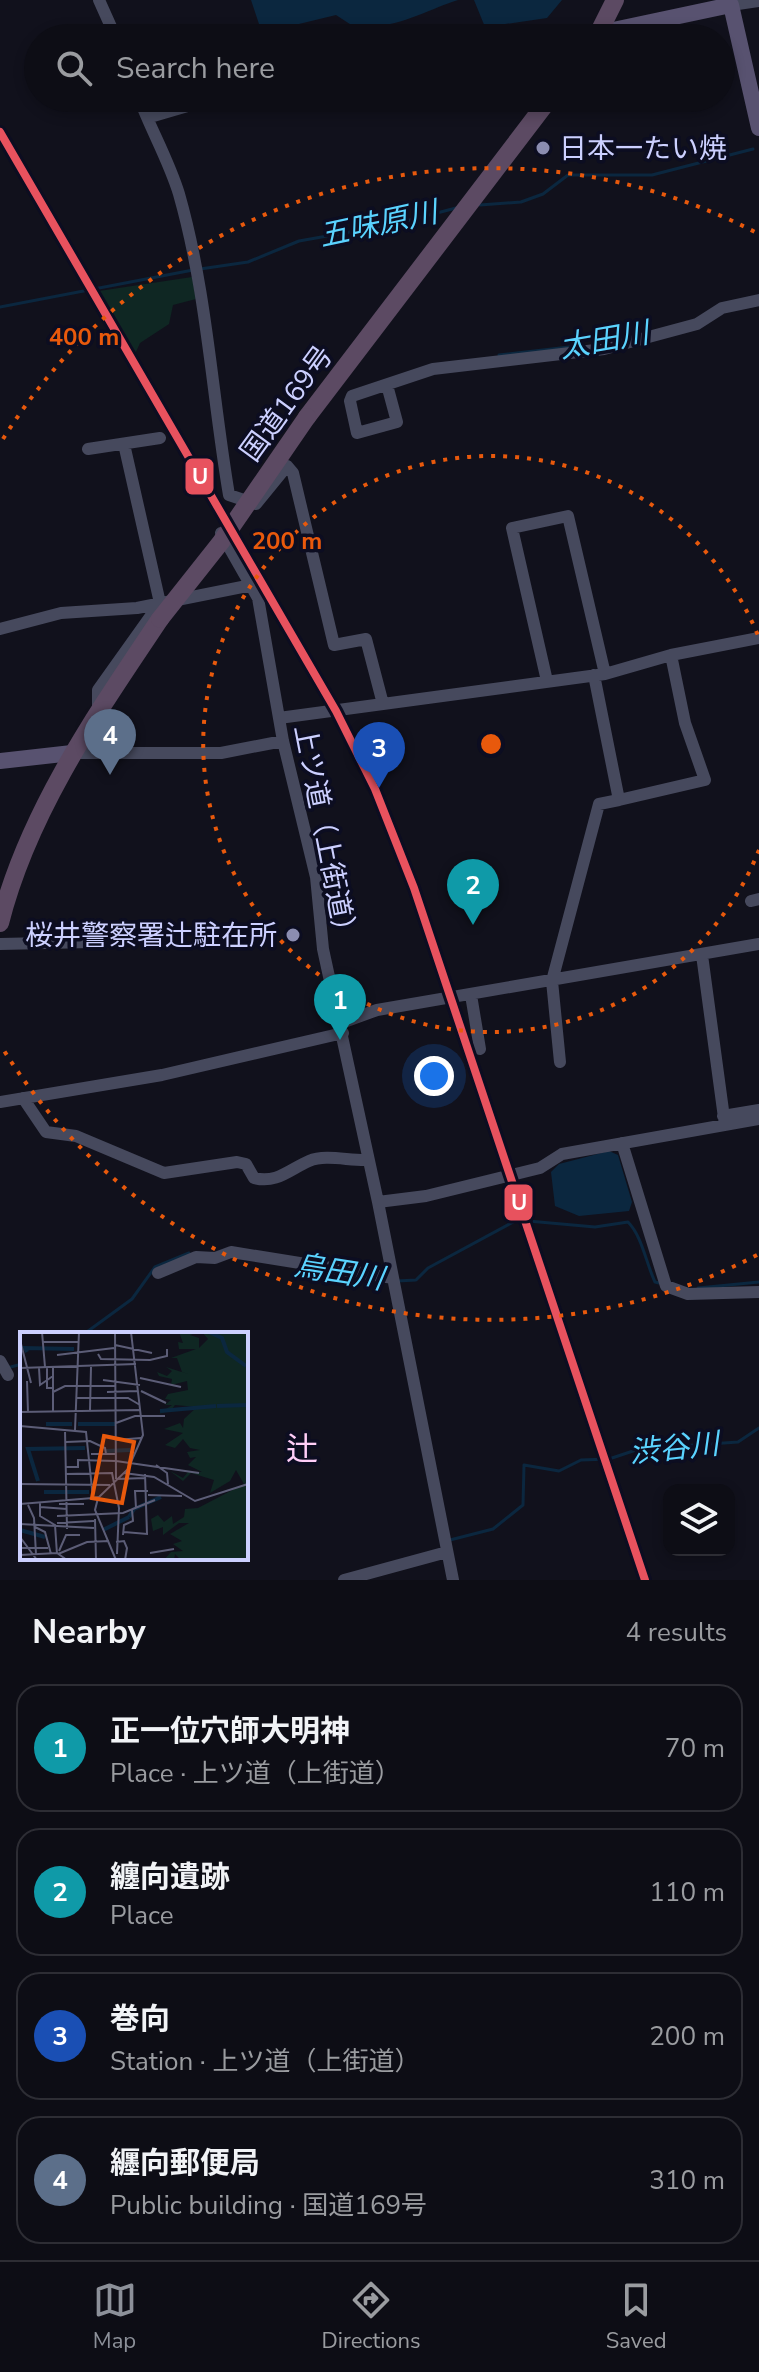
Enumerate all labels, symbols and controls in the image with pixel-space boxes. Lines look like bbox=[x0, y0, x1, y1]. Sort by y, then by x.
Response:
search box bbox=[24, 24, 735, 112]
icon: search bbox=[52, 46, 96, 90]
text: Search here bbox=[116, 48, 275, 89]
place label: 日本一たい焼 bbox=[559, 130, 727, 168]
marker: 日本一たい焼 bbox=[534, 139, 552, 157]
water label: 五味原川 bbox=[315, 191, 444, 257]
water label: 太田川 bbox=[556, 312, 655, 368]
text: 400 m bbox=[49, 321, 119, 353]
street label: 国道169号 bbox=[232, 338, 342, 469]
line badge: U bbox=[184, 457, 215, 496]
text: U bbox=[192, 462, 208, 492]
text: 200 m bbox=[252, 525, 322, 557]
pin: 4 bbox=[84, 709, 136, 775]
street label: 上ツ道（上街道） bbox=[285, 722, 365, 949]
pin: 3 bbox=[353, 722, 405, 788]
centre of rings bbox=[477, 730, 505, 758]
pin: 2 bbox=[447, 859, 499, 925]
place label: 桜井警察署辻駐在所 bbox=[25, 917, 277, 955]
marker: 桜井警察署辻駐在所 bbox=[284, 926, 302, 944]
pin: 1 bbox=[314, 974, 366, 1040]
your location bbox=[414, 1056, 454, 1096]
line badge: U bbox=[503, 1183, 534, 1222]
text: U bbox=[511, 1188, 527, 1218]
water label: 烏田川 bbox=[291, 1245, 390, 1300]
inset map bbox=[20, 1332, 248, 1560]
water label: 渋谷川 bbox=[627, 1423, 724, 1474]
district label: 辻 bbox=[286, 1428, 318, 1471]
map controls bbox=[663, 1484, 735, 1556]
button: layers bbox=[663, 1484, 735, 1556]
text: Nearby bbox=[32, 1609, 146, 1655]
text: 4 results bbox=[626, 1615, 727, 1650]
text: 正一位穴師大明神 bbox=[110, 1711, 350, 1752]
text: 1 bbox=[52, 1731, 68, 1766]
text: 70 m bbox=[665, 1731, 725, 1766]
text: Place · 上ツ道（上街道） bbox=[110, 1756, 401, 1791]
text: 纏向遺跡 bbox=[110, 1857, 230, 1898]
text: 2 bbox=[52, 1875, 68, 1910]
text: 110 m bbox=[649, 1875, 725, 1910]
text: Place bbox=[110, 1898, 174, 1933]
text: 巻向 bbox=[110, 1999, 170, 2040]
text: 3 bbox=[52, 2019, 68, 2054]
text: 200 m bbox=[649, 2019, 725, 2054]
text: Station · 上ツ道（上街道） bbox=[110, 2044, 420, 2079]
text: 纒向郵便局 bbox=[110, 2143, 260, 2184]
text: 4 bbox=[52, 2163, 68, 2198]
text: 310 m bbox=[649, 2163, 725, 2198]
text: Public building · 国道169号 bbox=[110, 2188, 427, 2223]
tab: Map bbox=[93, 2278, 137, 2356]
tab: Directions bbox=[322, 2278, 421, 2356]
tab: Saved bbox=[606, 2278, 666, 2356]

